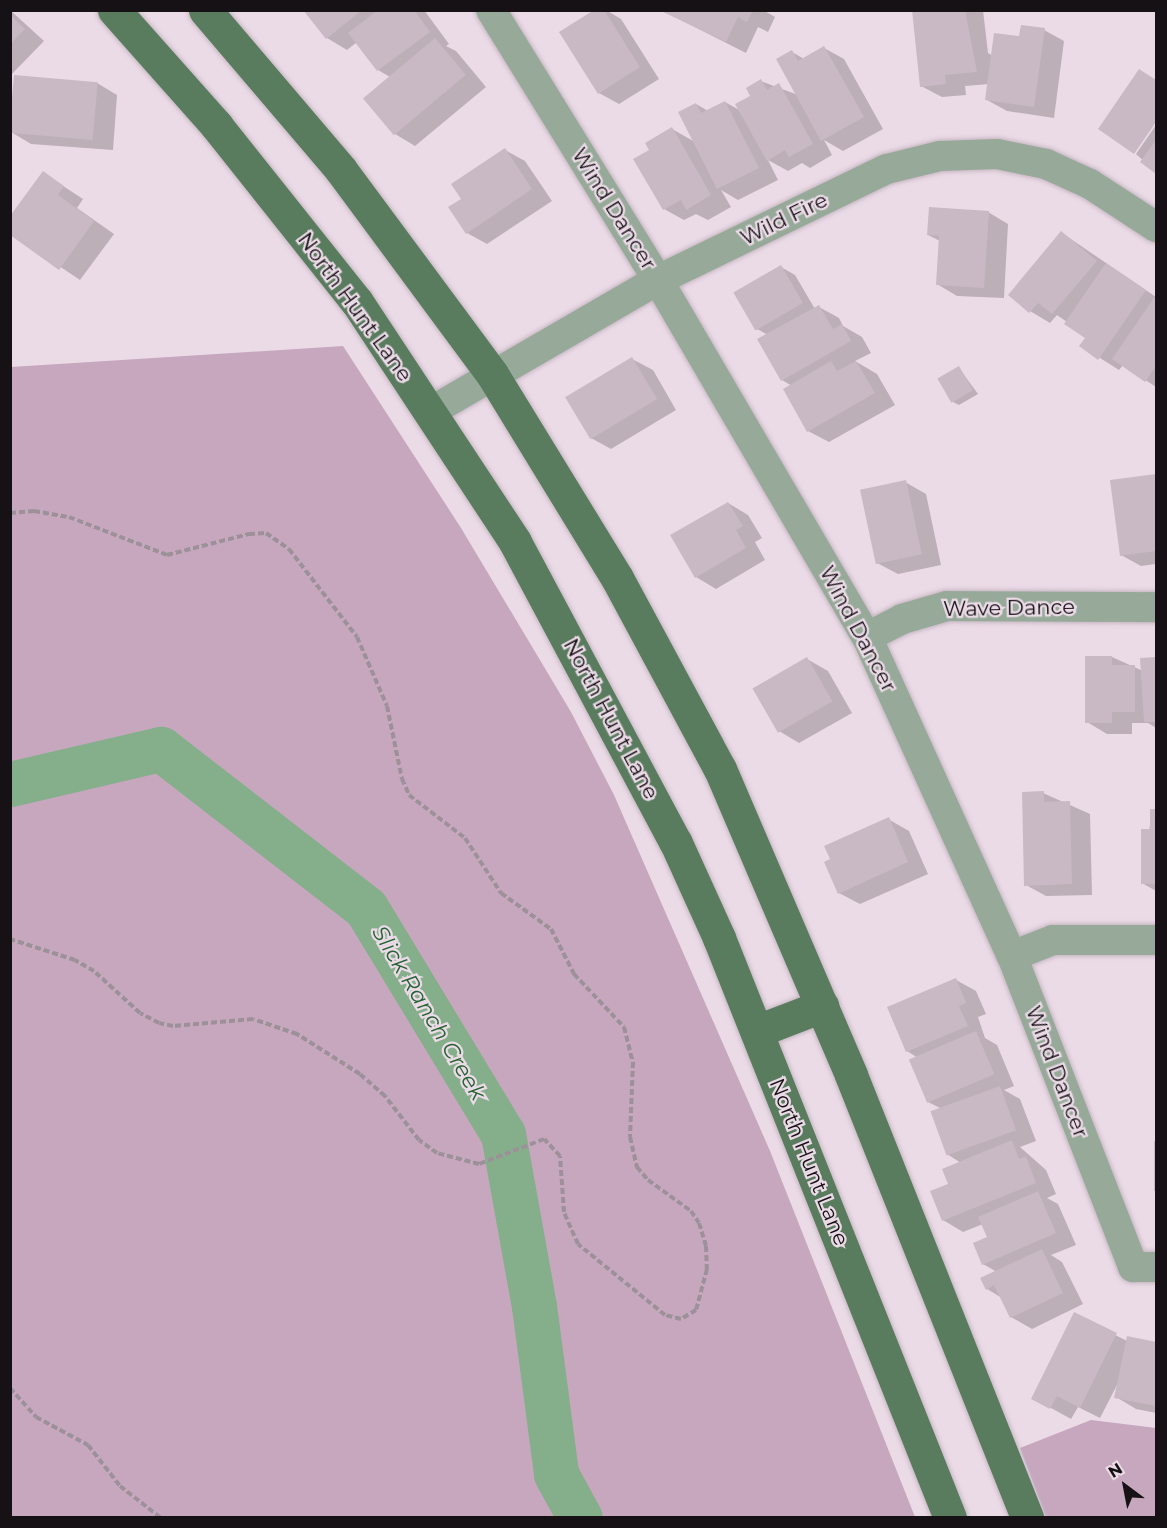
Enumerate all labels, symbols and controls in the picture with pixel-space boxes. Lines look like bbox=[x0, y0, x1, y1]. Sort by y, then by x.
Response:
street label: Wind Dancer bbox=[566, 143, 662, 275]
street label: Wild Fire bbox=[736, 187, 832, 251]
street label: North Hunt Lane bbox=[292, 227, 418, 387]
street label: Wind Dancer bbox=[814, 562, 902, 696]
street label: Wave Dance bbox=[943, 594, 1075, 622]
street label: North Hunt Lane bbox=[558, 634, 664, 804]
water label: Slick Ranch Creek bbox=[366, 921, 492, 1105]
street label: Wind Dancer bbox=[1020, 1002, 1094, 1142]
street label: North Hunt Lane bbox=[764, 1075, 854, 1249]
north arrow bbox=[1095, 1456, 1155, 1516]
text: N bbox=[1105, 1459, 1126, 1482]

